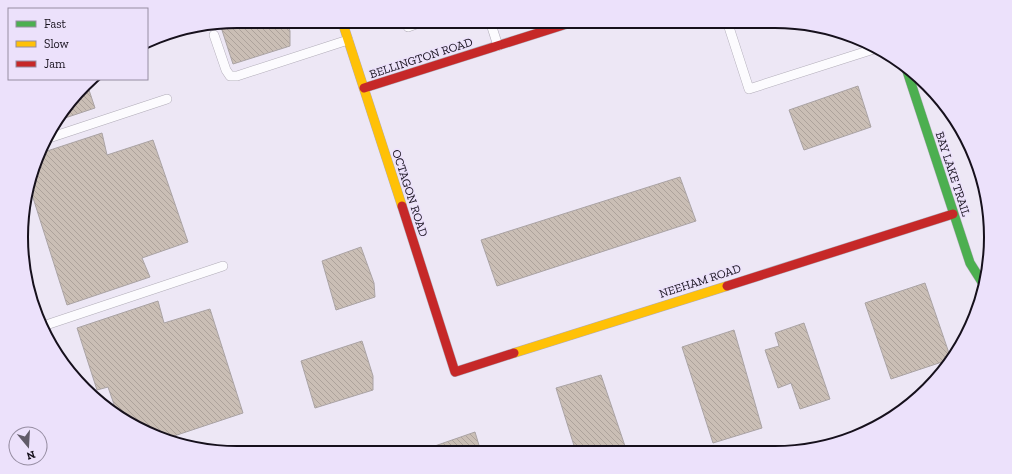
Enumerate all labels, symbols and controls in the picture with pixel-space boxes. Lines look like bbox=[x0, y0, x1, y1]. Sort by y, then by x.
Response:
legend bbox=[8, 8, 148, 80]
text: Fast bbox=[44, 17, 67, 31]
street label: BELLINGTON ROAD bbox=[368, 35, 474, 81]
text: Slow bbox=[44, 37, 70, 51]
text: Jam bbox=[44, 57, 66, 71]
street label: BAY LAKE TRAIL bbox=[933, 130, 973, 219]
street label: OCTAGON ROAD bbox=[389, 147, 431, 239]
street label: NEEHAM ROAD bbox=[657, 261, 743, 301]
north arrow bbox=[8, 426, 48, 466]
text: N bbox=[24, 448, 37, 463]

